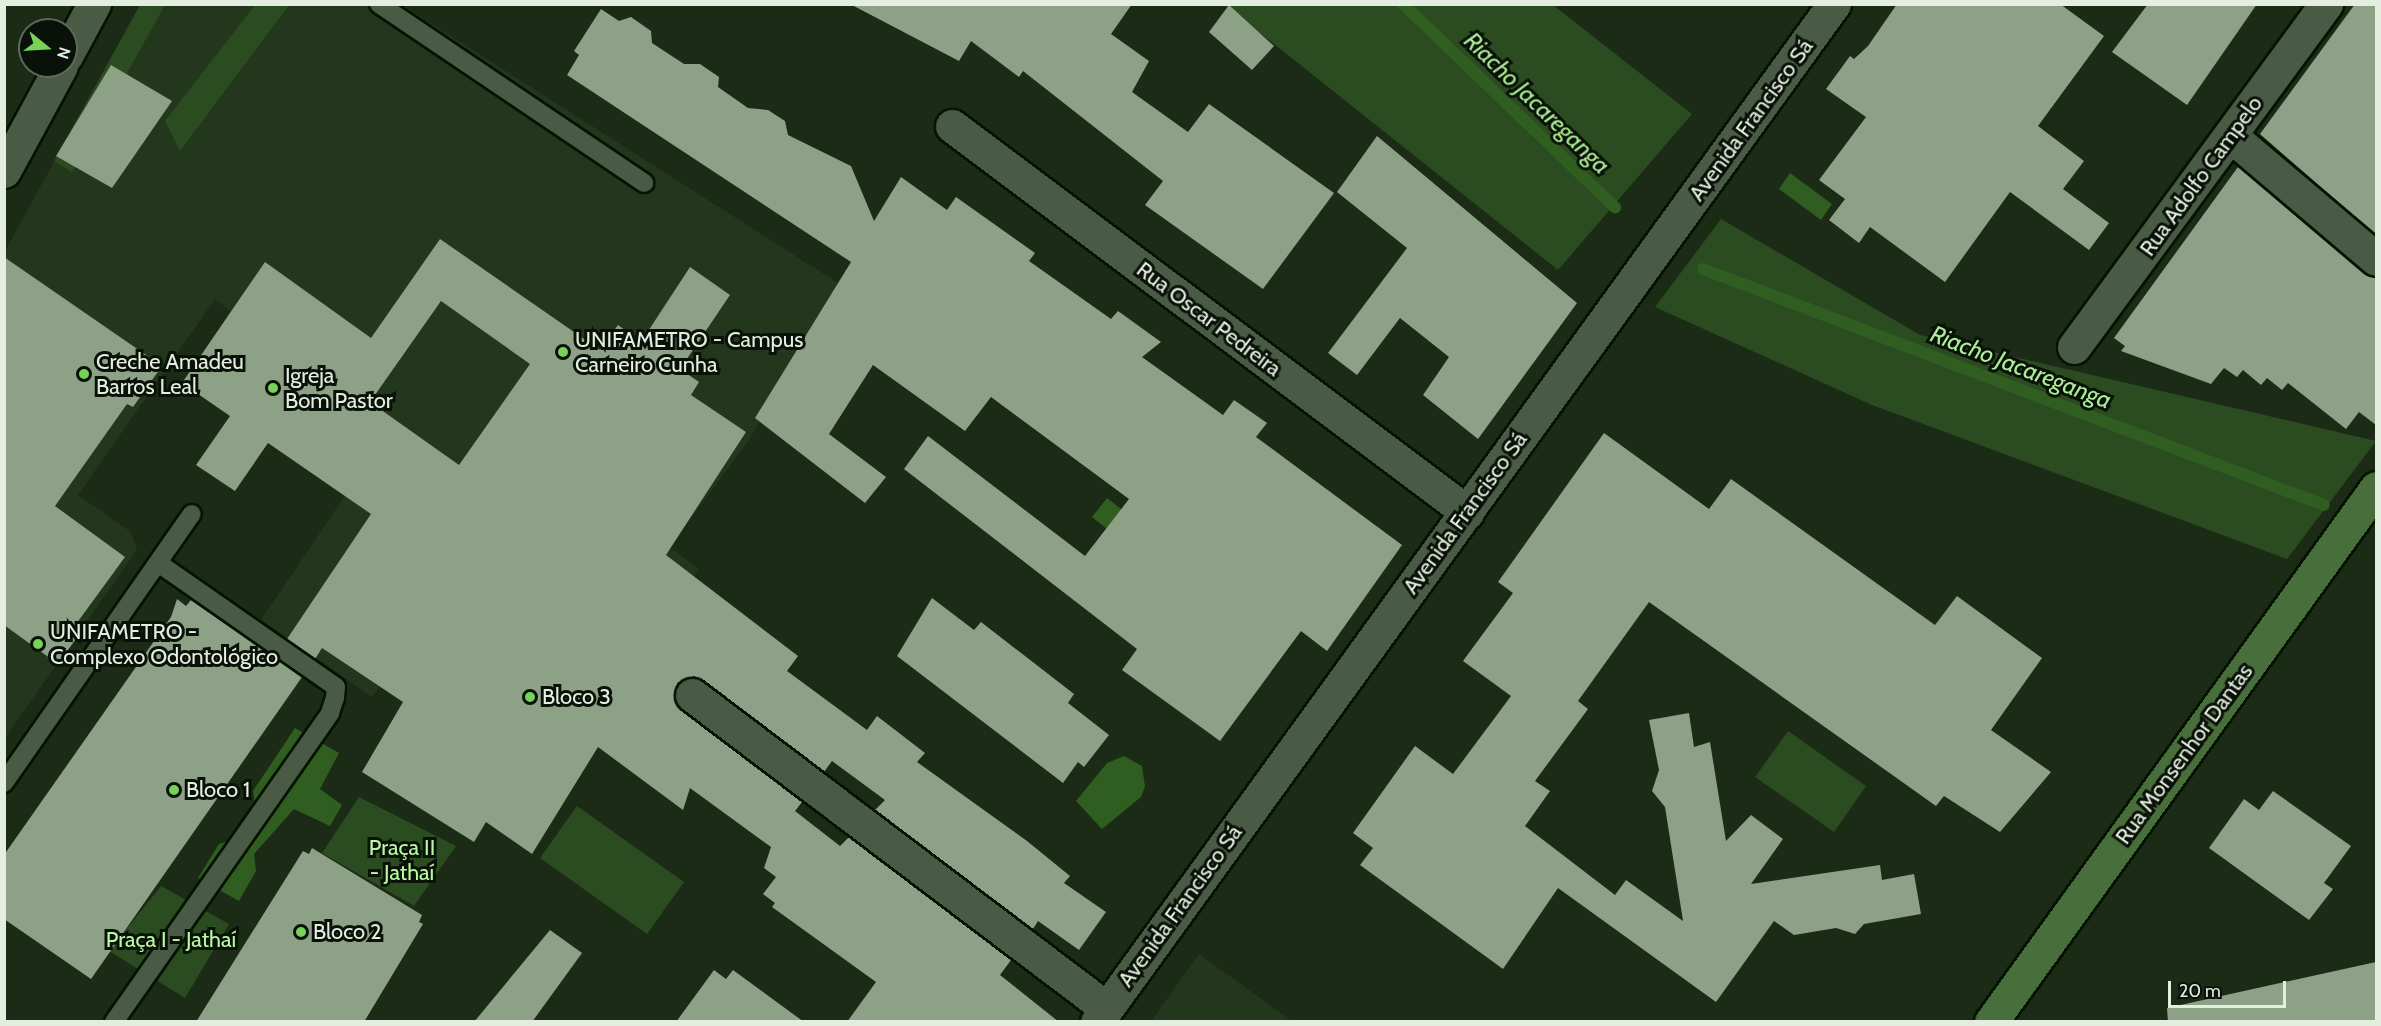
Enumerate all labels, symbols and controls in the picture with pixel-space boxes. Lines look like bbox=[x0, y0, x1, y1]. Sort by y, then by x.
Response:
north arrow bbox=[18, 18, 78, 78]
water label: Riacho Jacareganga bbox=[1458, 26, 1616, 180]
street label: Avenida Francisco Sá bbox=[1683, 34, 1819, 206]
text: N bbox=[53, 45, 74, 61]
street label: Rua Adolfo Campelo bbox=[2134, 91, 2268, 261]
street label: Rua Oscar Pedreira bbox=[1132, 256, 1286, 382]
water label: Riacho Jacareganga bbox=[1927, 319, 2115, 415]
place label: UNIFAMETRO - Campus Carneiro Cunha bbox=[575, 326, 803, 378]
marker: UNIFAMETRO - Campus Carneiro Cunha bbox=[556, 345, 570, 359]
place label: Creche Amadeu Barros Leal bbox=[96, 348, 244, 400]
place label: Igreja Bom Pastor bbox=[285, 362, 393, 414]
marker: Creche Amadeu Barros Leal bbox=[77, 367, 91, 381]
marker: Igreja Bom Pastor bbox=[266, 381, 280, 395]
street label: Avenida Francisco Sá bbox=[1397, 427, 1533, 599]
place label: UNIFAMETRO - Complexo Odontológico bbox=[50, 618, 278, 670]
marker: UNIFAMETRO - Complexo Odontológico bbox=[31, 637, 45, 651]
street label: Rua Monsenhor Dantas bbox=[2110, 659, 2258, 849]
place label: Bloco 3 bbox=[542, 684, 611, 710]
marker: Bloco 3 bbox=[523, 690, 537, 704]
place label: Bloco 1 bbox=[186, 777, 250, 803]
marker: Bloco 1 bbox=[167, 783, 181, 797]
street label: Avenida Francisco Sá bbox=[1112, 820, 1248, 992]
park label: Praça II - Jathaí bbox=[369, 834, 435, 885]
place label: Bloco 2 bbox=[313, 919, 382, 945]
marker: Bloco 2 bbox=[294, 925, 308, 939]
park label: Praça I - Jathaí bbox=[106, 927, 236, 953]
scale bar bbox=[2171, 969, 2290, 1007]
text: 20 m bbox=[2179, 980, 2221, 1002]

